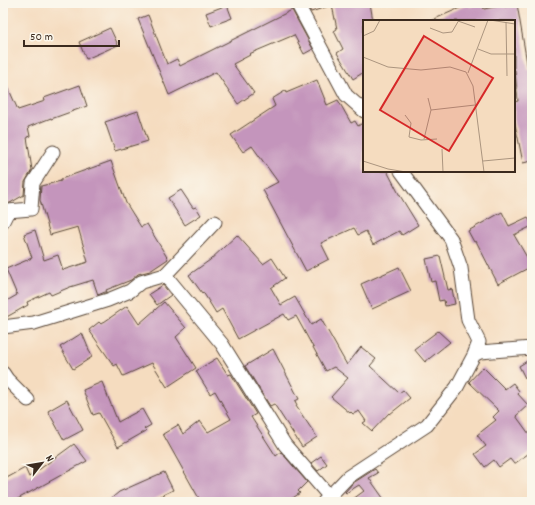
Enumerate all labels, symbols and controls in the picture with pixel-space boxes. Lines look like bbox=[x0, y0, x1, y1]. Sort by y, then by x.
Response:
inset map bbox=[363, 20, 515, 172]
scale bar bbox=[24, 22, 119, 48]
text: 50 m bbox=[30, 29, 53, 46]
north arrow bbox=[22, 443, 62, 483]
text: N bbox=[41, 452, 57, 466]

